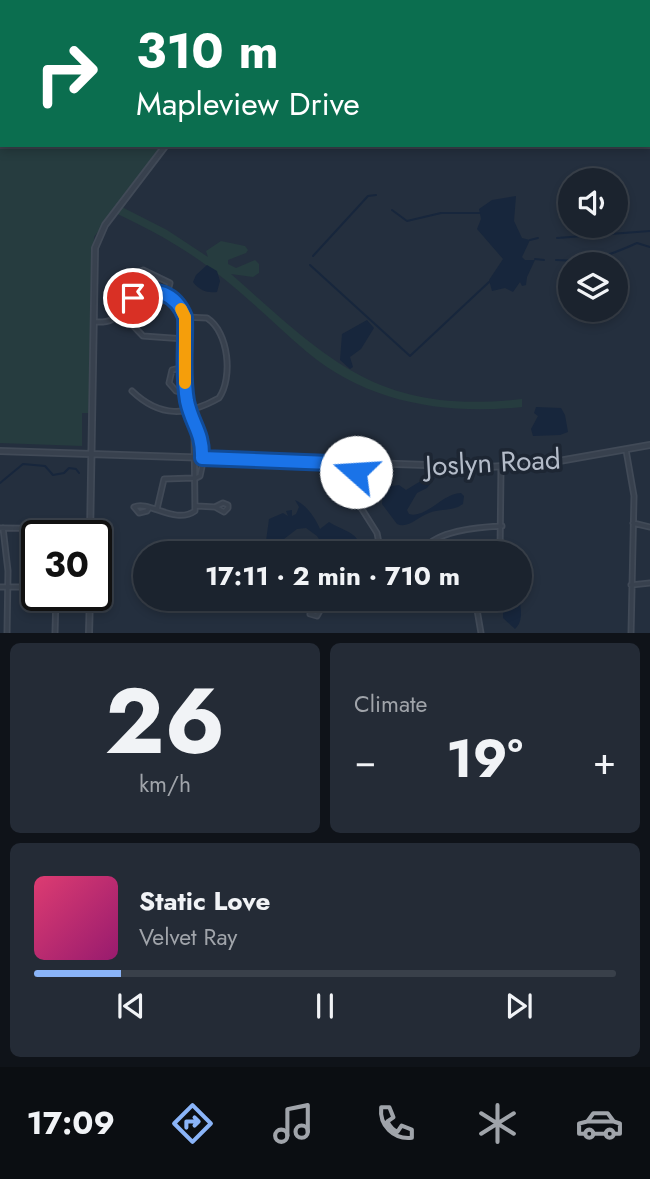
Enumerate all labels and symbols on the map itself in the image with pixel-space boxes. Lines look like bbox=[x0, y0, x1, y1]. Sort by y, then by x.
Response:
pin bbox=[103, 268, 163, 328]
position arrow bbox=[319, 435, 393, 509]
street label: Joslyn Road bbox=[420, 438, 562, 487]
speed limit sign: 30 bbox=[21, 520, 112, 611]

